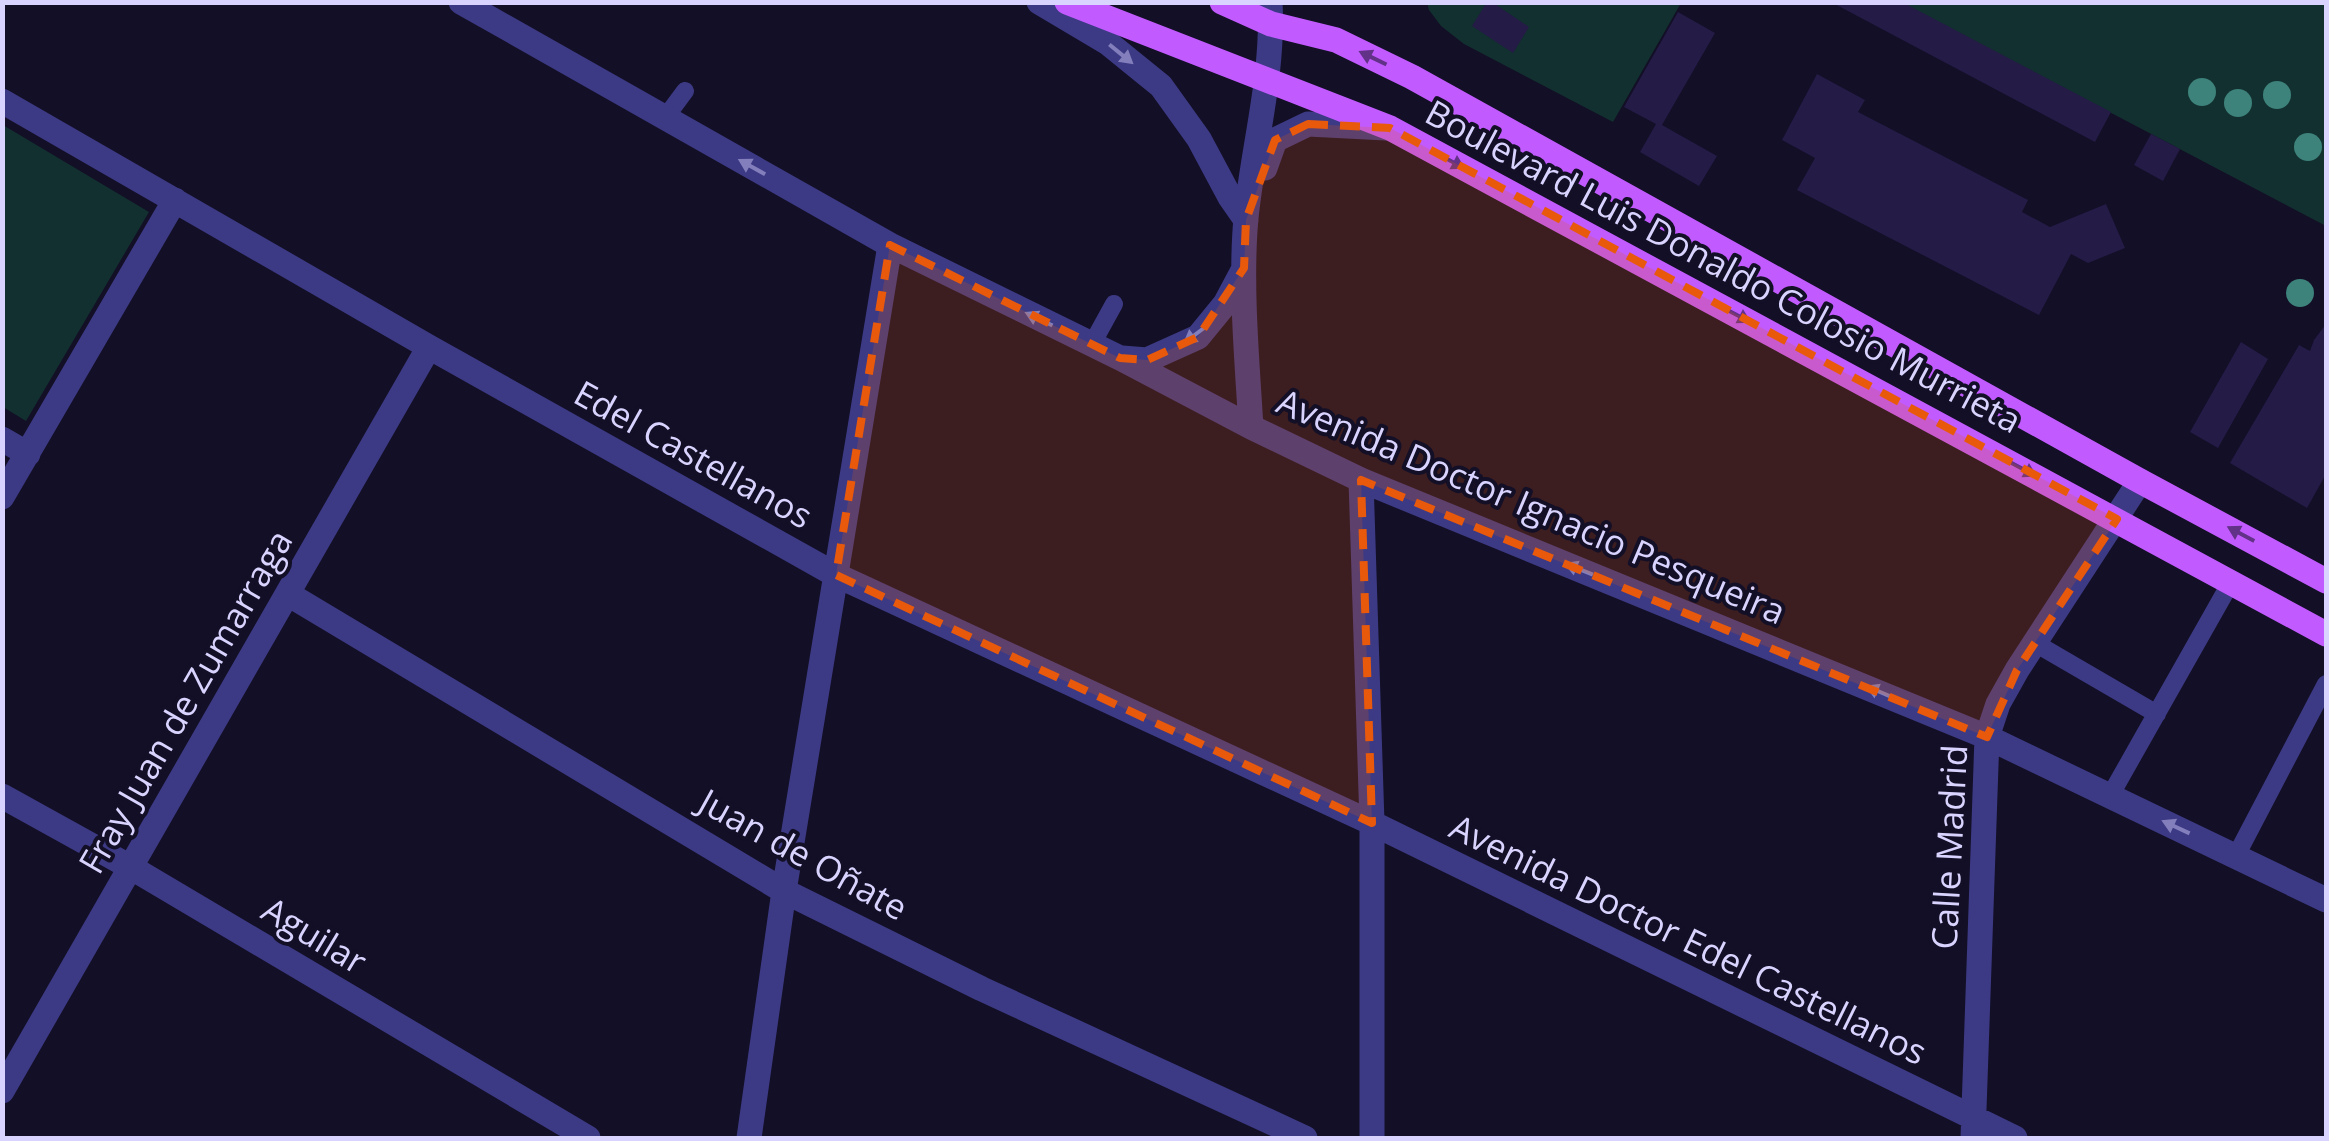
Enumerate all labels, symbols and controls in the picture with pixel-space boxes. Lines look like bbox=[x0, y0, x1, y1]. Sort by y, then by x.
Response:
one-way arrow bbox=[1109, 43, 1134, 64]
one-way arrow bbox=[1358, 50, 1387, 67]
street label: Boulevard Luis Donaldo Colosio Murrieta bbox=[1418, 88, 2030, 443]
one-way arrow bbox=[1436, 152, 1465, 169]
one-way arrow bbox=[738, 159, 766, 176]
one-way arrow bbox=[1723, 305, 1751, 323]
one-way arrow bbox=[1025, 310, 1054, 327]
one-way arrow bbox=[1183, 323, 1209, 344]
street label: Edel Castellanos bbox=[566, 369, 821, 538]
street label: Avenida Doctor Ignacio Pesqueira bbox=[1270, 377, 1793, 634]
one-way arrow bbox=[2009, 460, 2038, 477]
street label: Fray Juan de Zumarraga bbox=[67, 521, 302, 882]
one-way arrow bbox=[2226, 526, 2255, 543]
one-way arrow bbox=[1564, 560, 1594, 576]
one-way arrow bbox=[1865, 684, 1895, 700]
street label: Calle Madrid bbox=[1920, 743, 1977, 950]
street label: Juan de Oñate bbox=[689, 776, 916, 930]
street label: Avenida Doctor Edel Castellanos bbox=[1443, 803, 1935, 1075]
one-way arrow bbox=[2161, 819, 2190, 836]
street label: Aguilar bbox=[254, 885, 376, 984]

